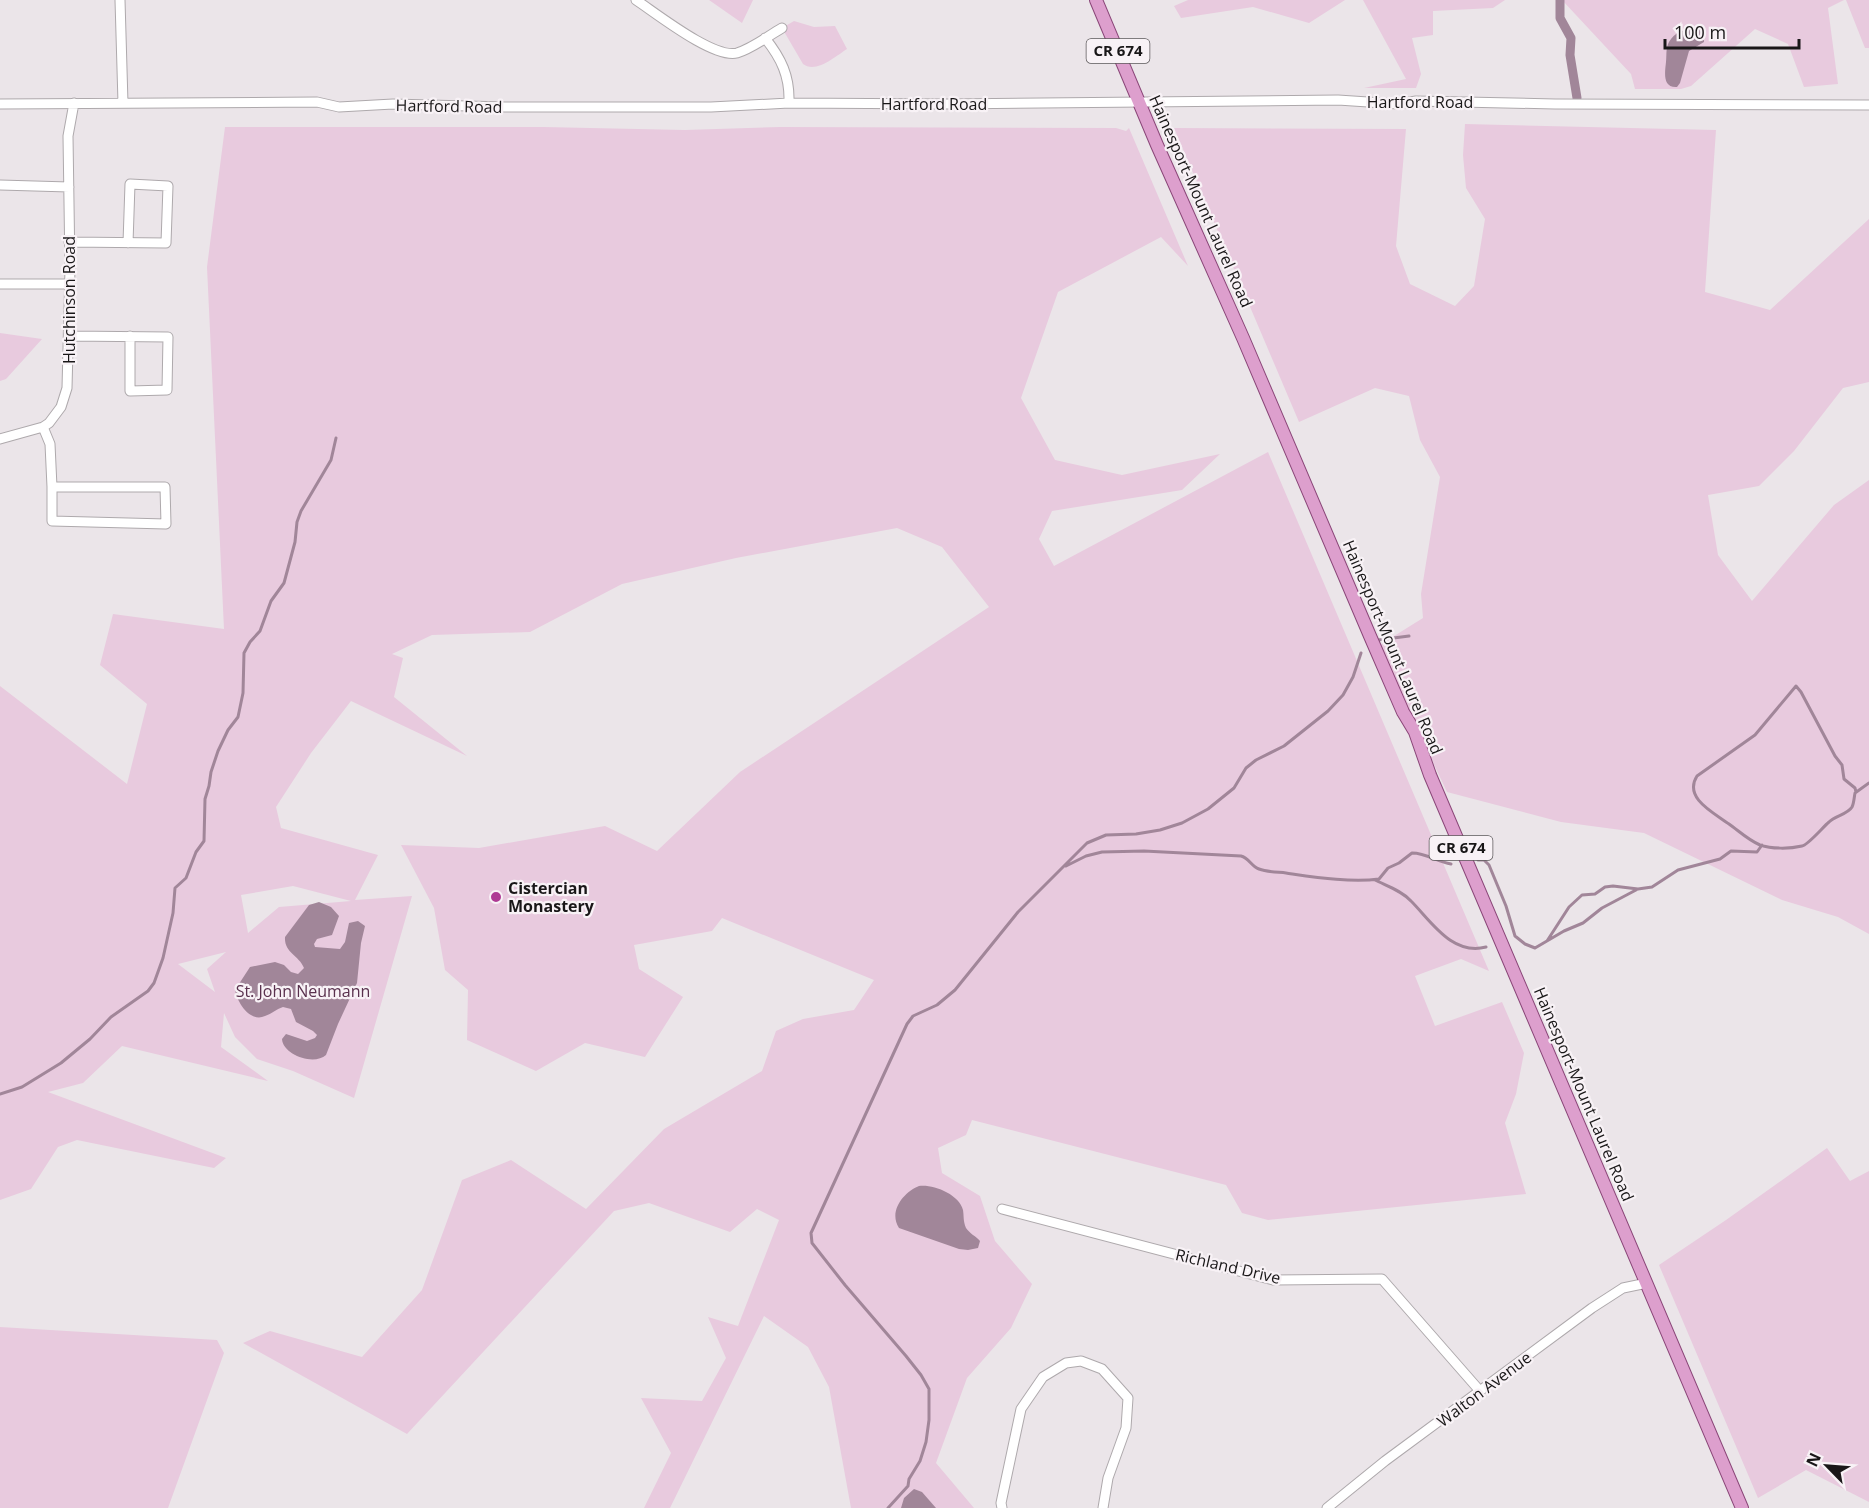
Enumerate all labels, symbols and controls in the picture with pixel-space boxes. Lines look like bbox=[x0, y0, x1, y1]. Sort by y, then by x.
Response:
scale bar bbox=[1665, 12, 1798, 50]
text: 100 m bbox=[1674, 20, 1726, 44]
road number: CR 674 bbox=[1086, 39, 1150, 63]
street label: Hainesport-Mount Laurel Road bbox=[1144, 91, 1258, 311]
street label: Hartford Road bbox=[1367, 91, 1473, 113]
street label: Hartford Road bbox=[881, 93, 987, 115]
street label: Hartford Road bbox=[396, 94, 502, 118]
street label: Hutchinson Road bbox=[58, 236, 80, 364]
street label: Hainesport-Mount Laurel Road bbox=[1338, 537, 1448, 757]
road number: CR 674 bbox=[1430, 836, 1492, 860]
place label: Cistercian Monastery bbox=[508, 877, 595, 917]
marker: Cistercian Monastery bbox=[489, 890, 503, 904]
park label: St. John Neumann bbox=[236, 980, 370, 1002]
street label: Hainesport-Mount Laurel Road bbox=[1529, 984, 1639, 1204]
street label: Richland Drive bbox=[1173, 1243, 1283, 1289]
street label: Walton Avenue bbox=[1432, 1346, 1536, 1432]
north arrow bbox=[1797, 1436, 1857, 1496]
text: N bbox=[1801, 1449, 1826, 1470]

